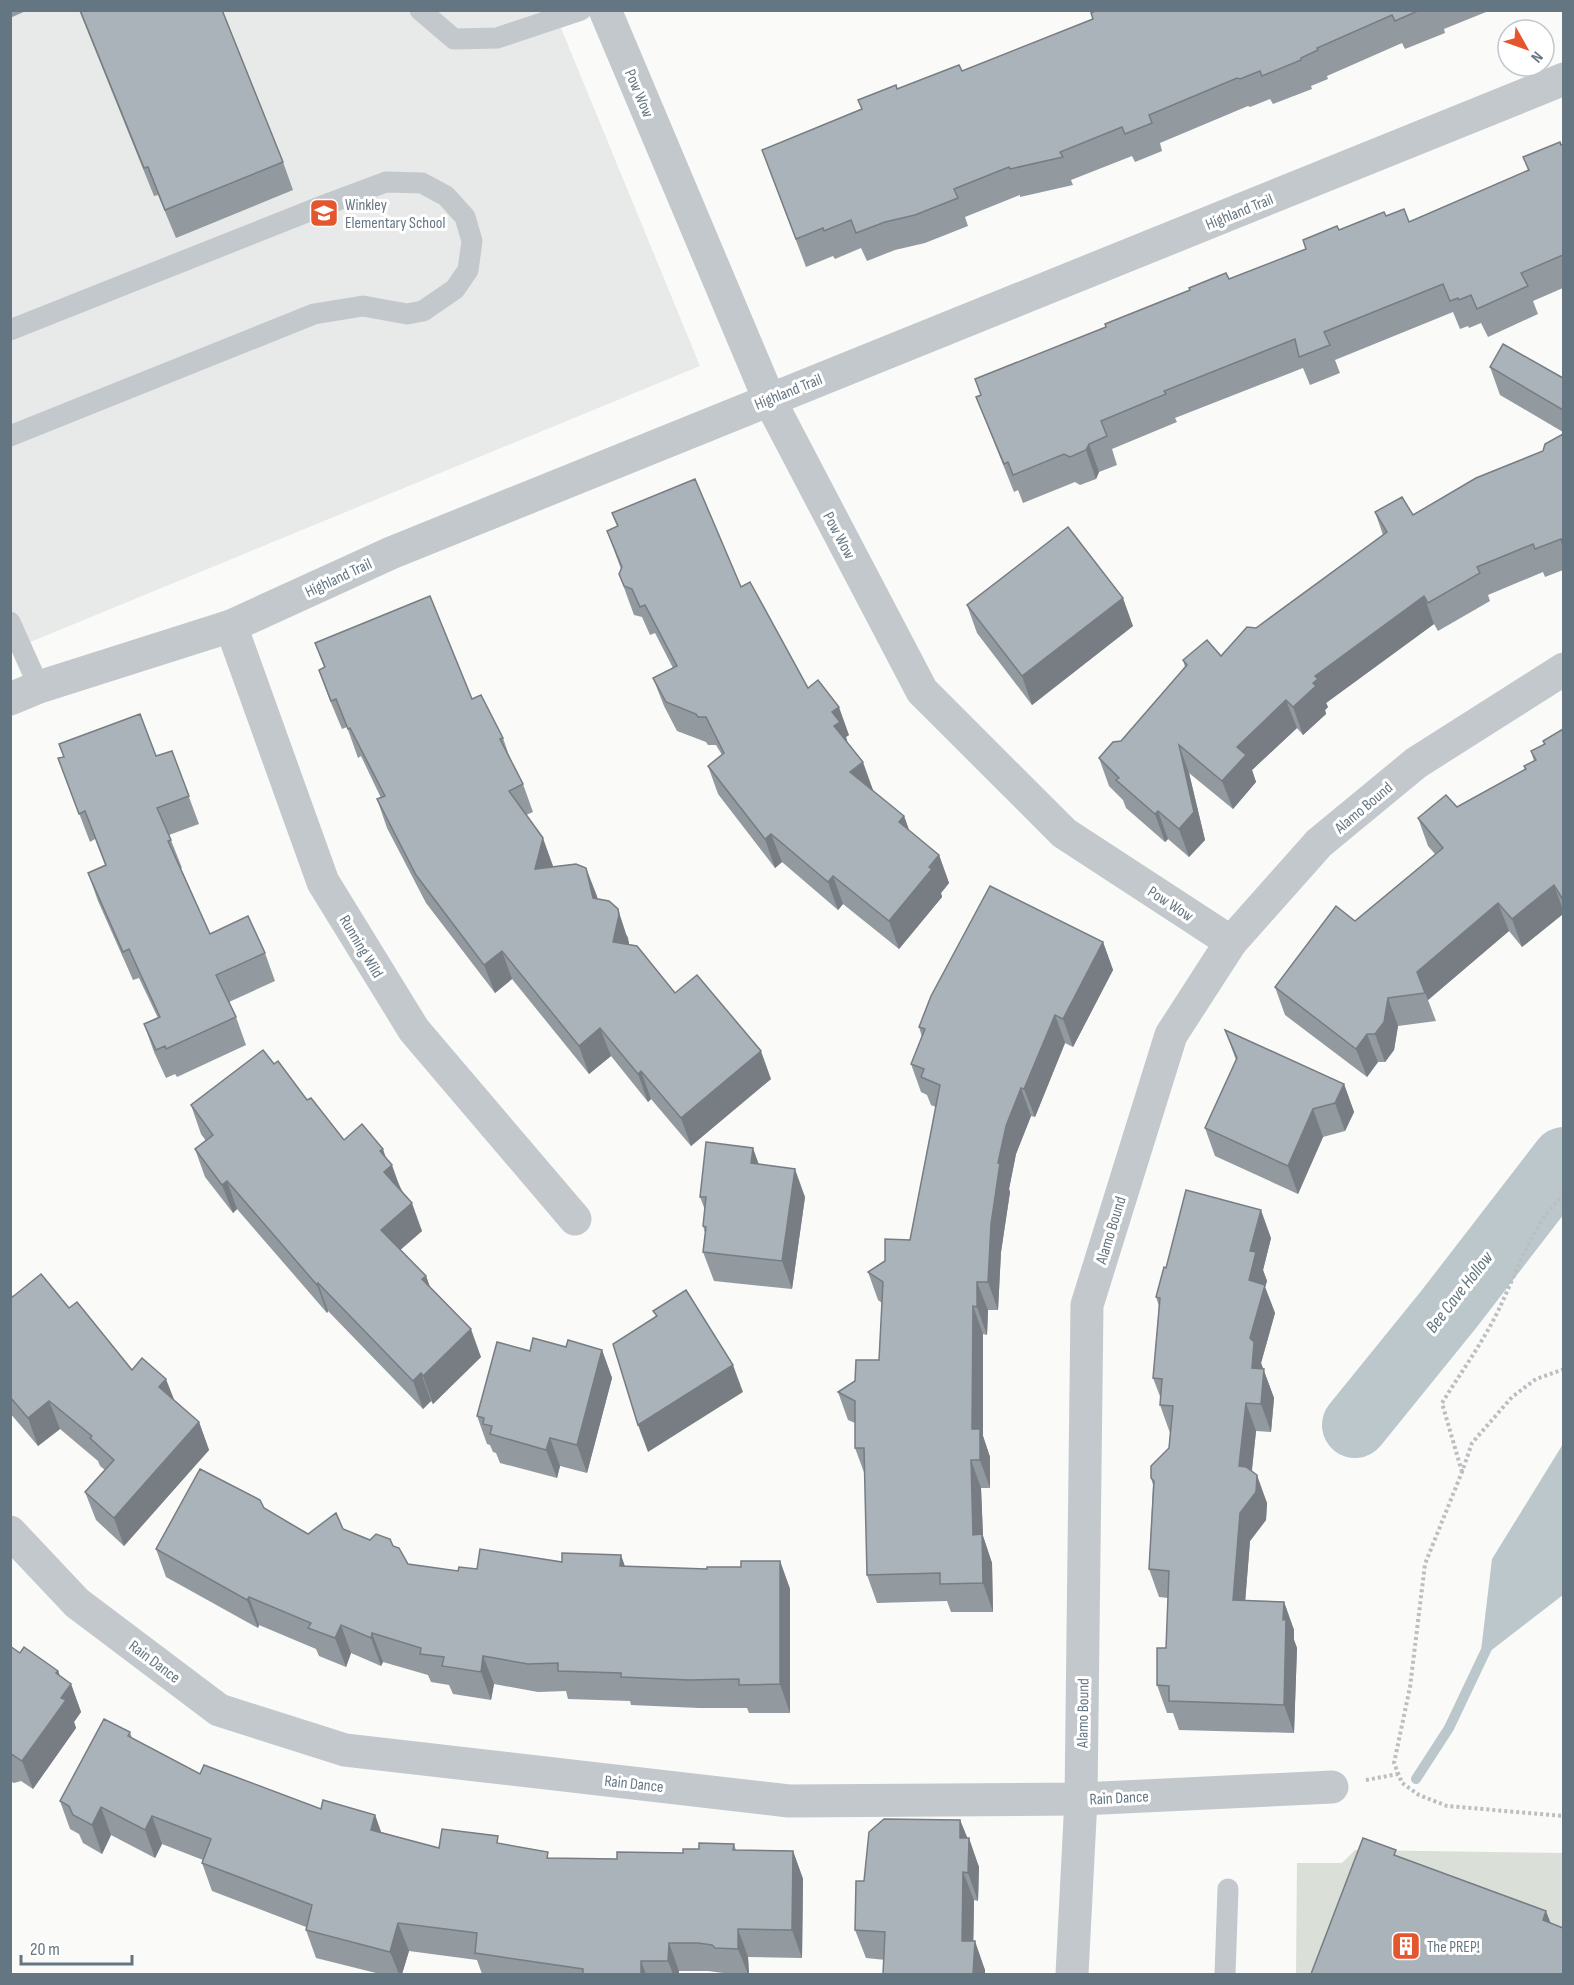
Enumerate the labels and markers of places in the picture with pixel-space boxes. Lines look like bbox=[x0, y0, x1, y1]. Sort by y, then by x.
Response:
place label: Winkley Elementary School bbox=[345, 196, 445, 233]
school or university icon: Winkley Elementary School bbox=[308, 197, 340, 229]
building icon: The PREP! bbox=[1390, 1930, 1422, 1962]
place label: The PREP! bbox=[1427, 1938, 1480, 1957]

